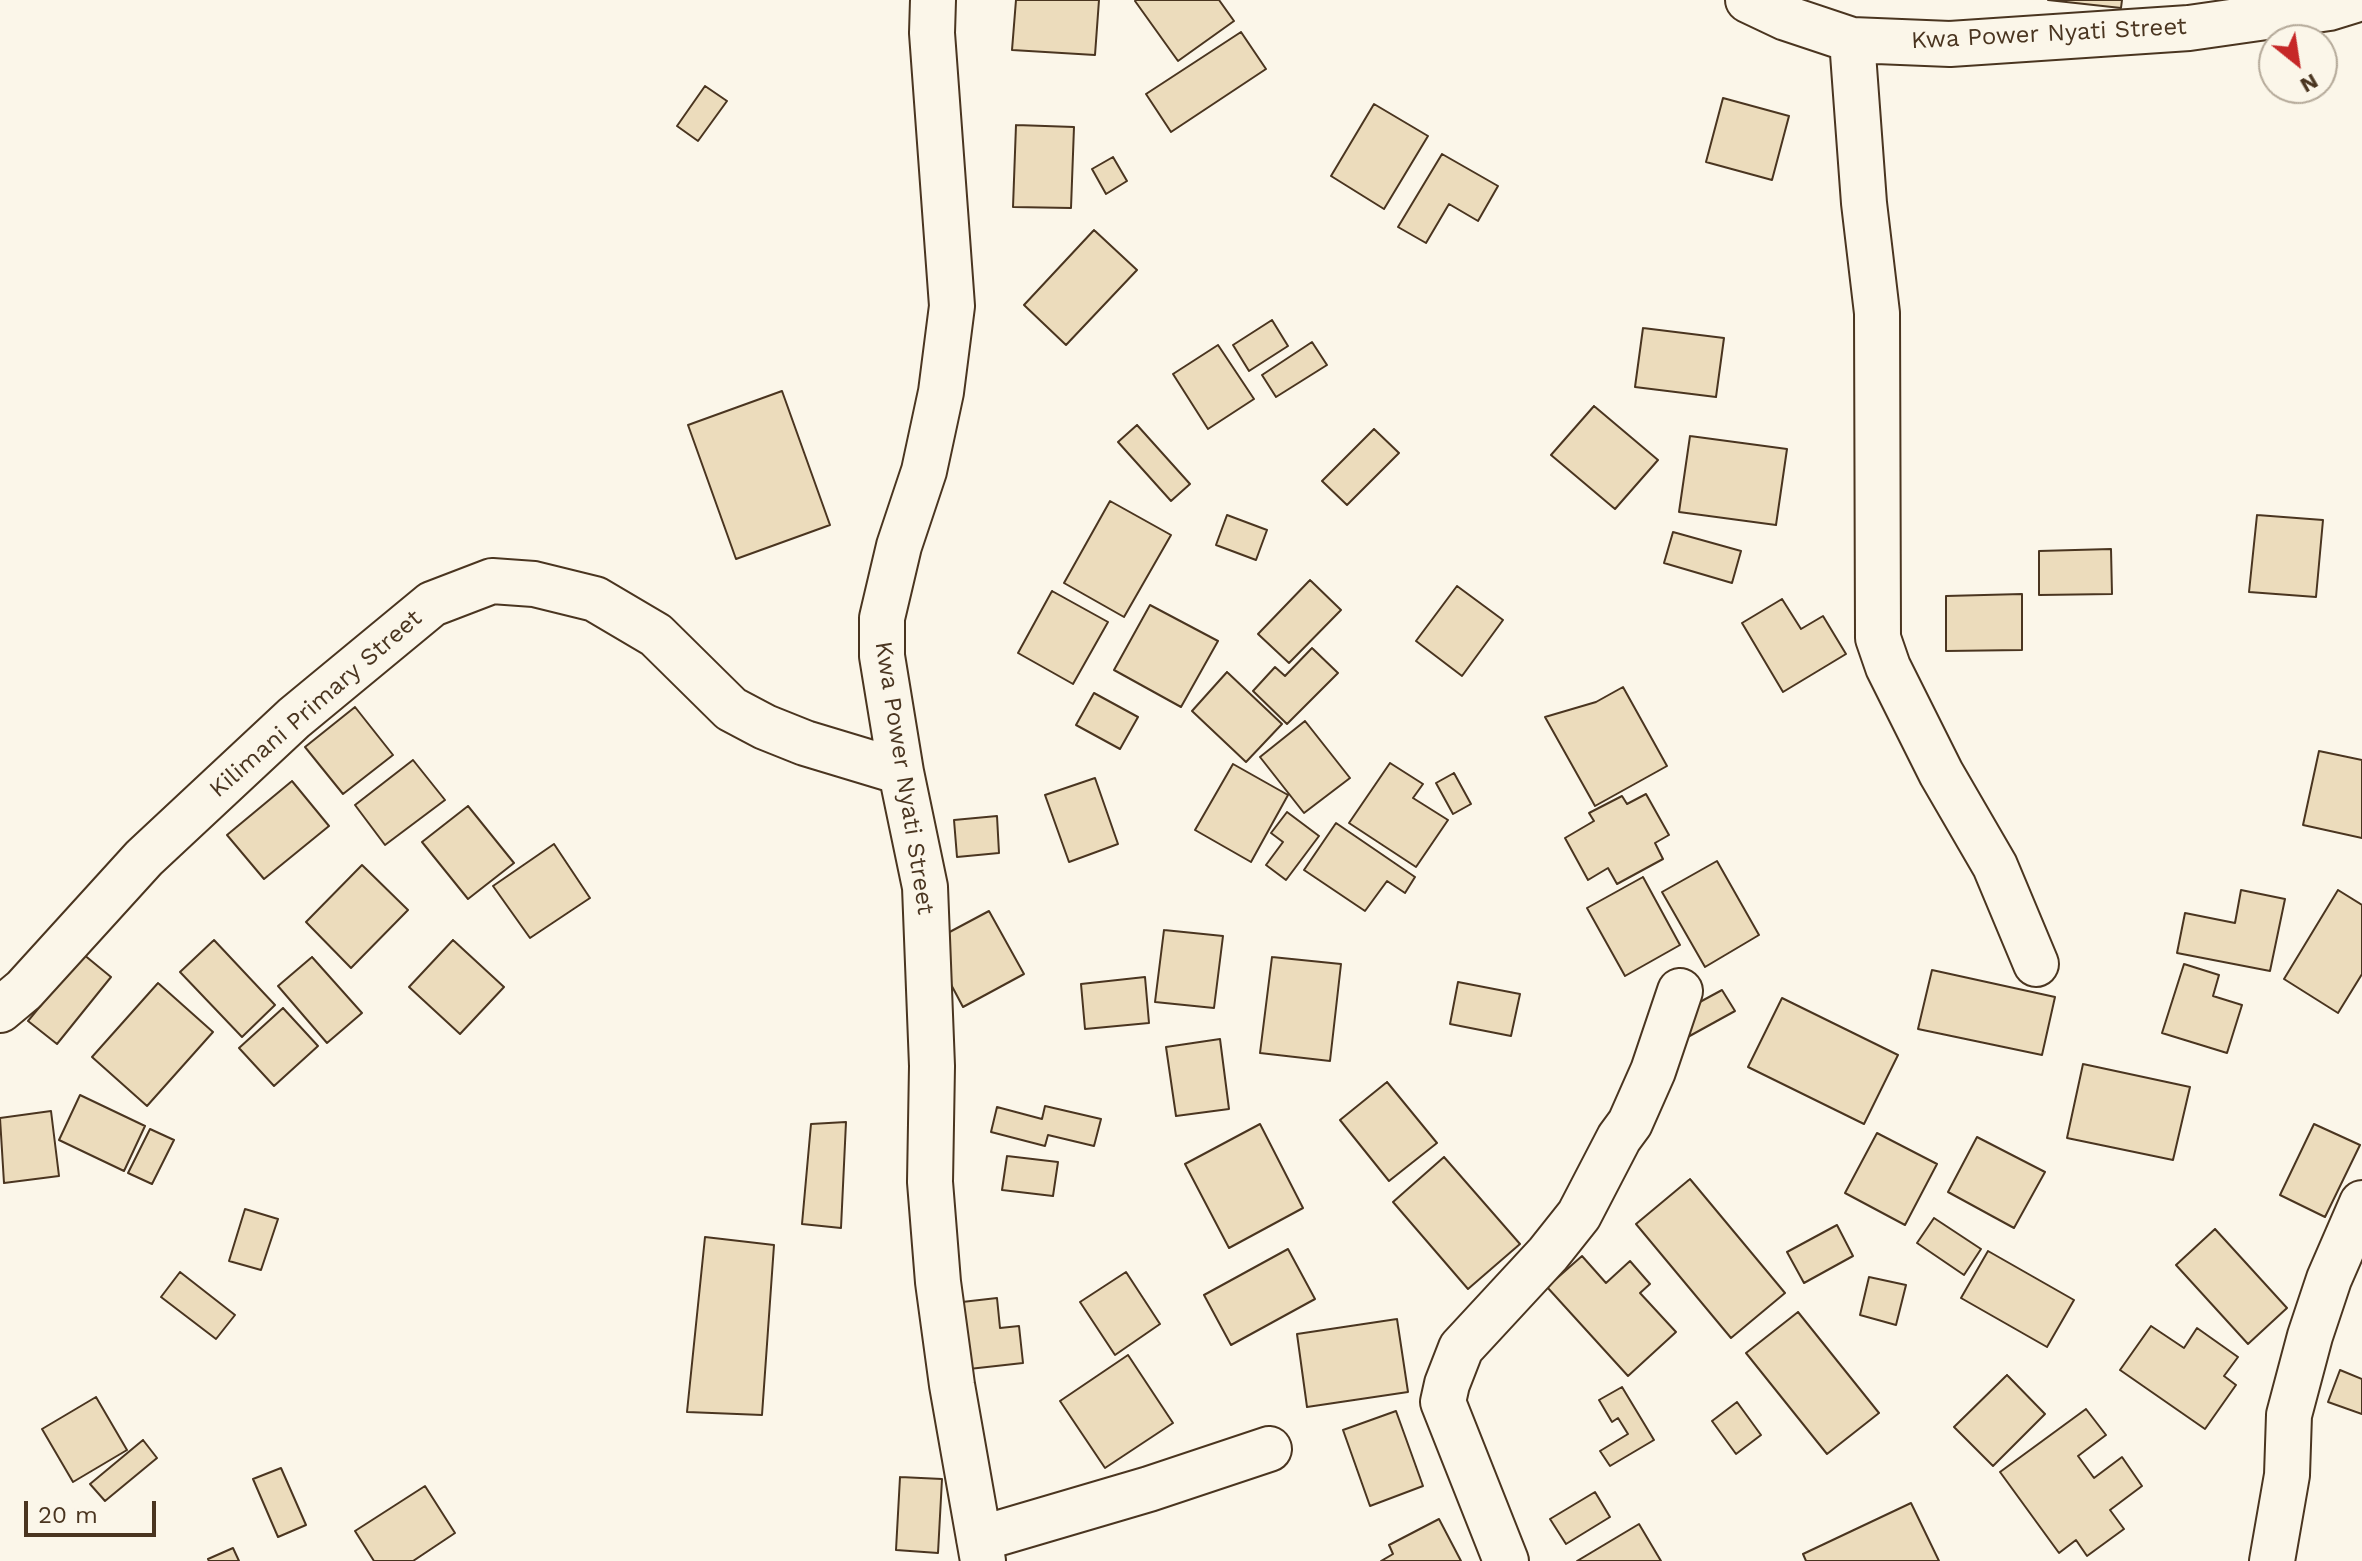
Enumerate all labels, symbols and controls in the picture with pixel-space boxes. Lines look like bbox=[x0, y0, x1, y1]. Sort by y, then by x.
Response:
street label: Kwa Power Nyati Street bbox=[1910, 12, 2188, 56]
north arrow bbox=[2258, 24, 2338, 104]
text: N bbox=[2296, 69, 2323, 98]
street label: Kilimani Primary Street bbox=[204, 604, 428, 804]
street label: Kwa Power Nyati Street bbox=[868, 639, 940, 917]
scale bar bbox=[28, 1485, 160, 1535]
text: 20 m bbox=[38, 1501, 98, 1529]

